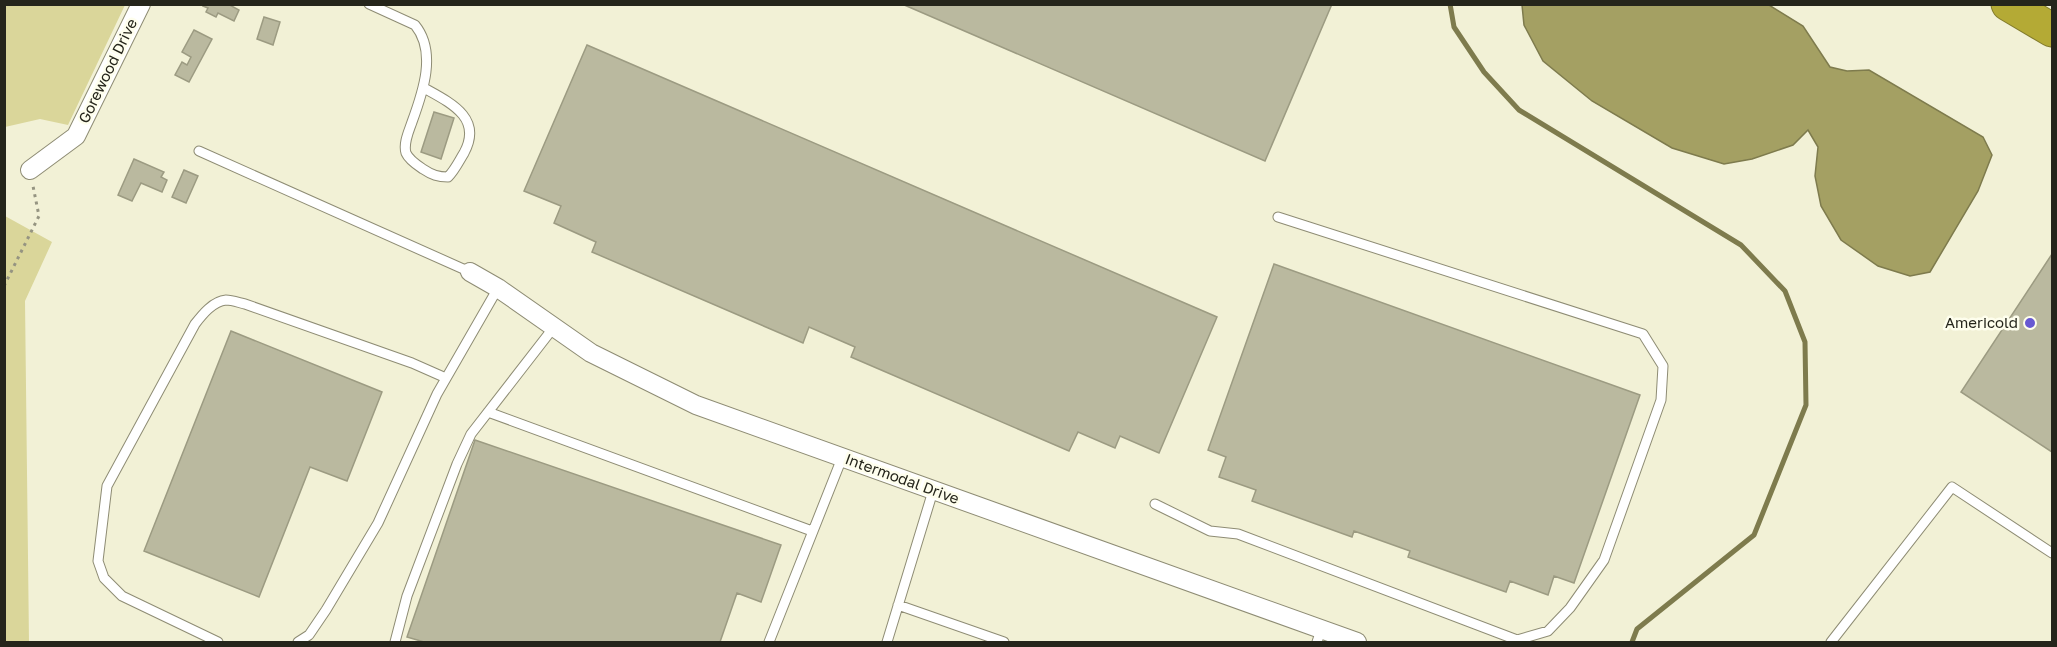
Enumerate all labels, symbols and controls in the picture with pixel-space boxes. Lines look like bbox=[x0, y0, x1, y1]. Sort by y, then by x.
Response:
street label: Gorewood Drive bbox=[74, 15, 140, 126]
place label: Americold bbox=[1945, 313, 2018, 331]
marker: Americold bbox=[2023, 316, 2037, 330]
street label: Intermodal Drive bbox=[843, 449, 962, 507]

